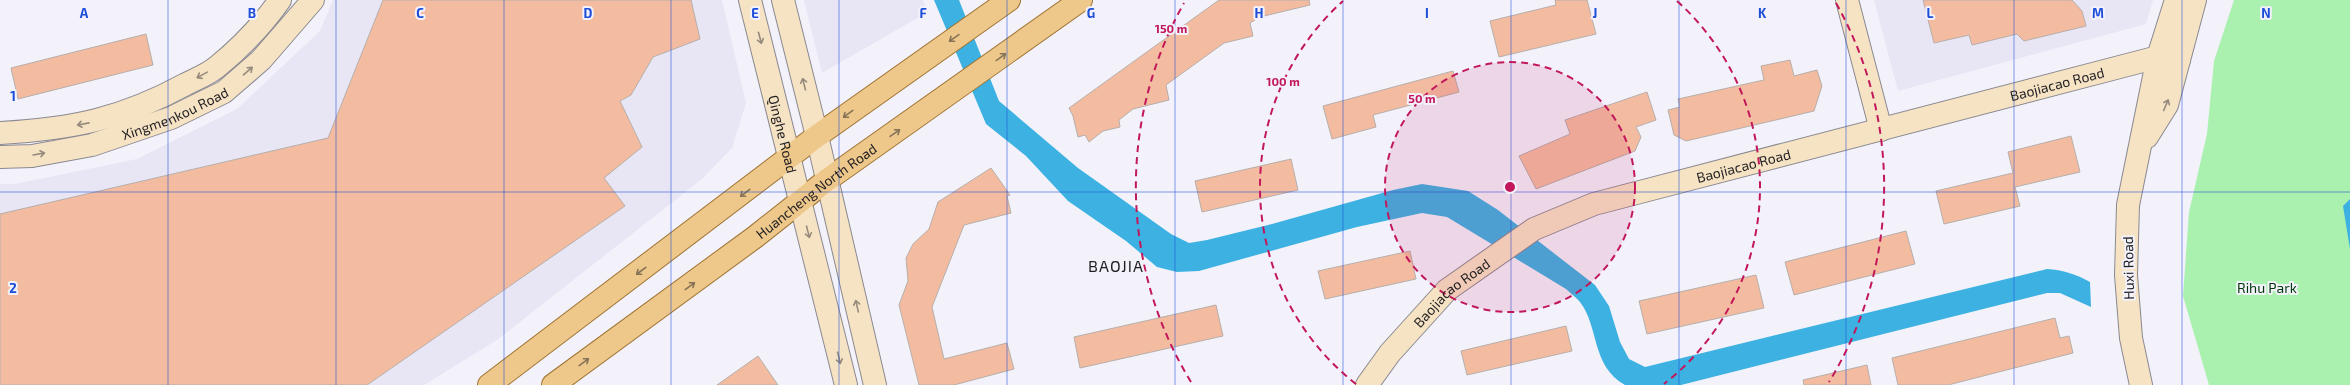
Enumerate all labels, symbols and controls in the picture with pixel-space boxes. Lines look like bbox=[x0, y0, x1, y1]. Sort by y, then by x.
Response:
text: A bbox=[80, 5, 89, 21]
text: B bbox=[248, 5, 256, 21]
text: C bbox=[416, 5, 424, 21]
text: D bbox=[584, 5, 593, 21]
text: E bbox=[751, 5, 759, 21]
text: F bbox=[919, 5, 927, 21]
text: G bbox=[1087, 5, 1095, 21]
text: H bbox=[1255, 5, 1264, 21]
text: I bbox=[1425, 5, 1429, 21]
text: J bbox=[1593, 5, 1597, 21]
text: K bbox=[1758, 5, 1767, 21]
text: L bbox=[1927, 5, 1934, 21]
text: M bbox=[2092, 5, 2104, 21]
text: N bbox=[2261, 5, 2271, 21]
text: 150 m bbox=[1155, 21, 1187, 35]
one-way arrow bbox=[757, 31, 764, 44]
one-way arrow bbox=[949, 34, 960, 42]
one-way arrow bbox=[995, 53, 1006, 61]
street label: Baojiacao Road bbox=[2008, 63, 2106, 104]
one-way arrow bbox=[242, 67, 253, 76]
one-way arrow bbox=[196, 72, 208, 80]
text: 100 m bbox=[1266, 74, 1300, 88]
one-way arrow bbox=[800, 78, 807, 91]
street label: Xingmenkou Road bbox=[119, 83, 231, 143]
text: 1 bbox=[10, 88, 16, 104]
text: 50 m bbox=[1408, 91, 1436, 105]
street label: Qinghe Road bbox=[765, 93, 801, 175]
one-way arrow bbox=[2163, 99, 2170, 111]
one-way arrow bbox=[843, 110, 854, 118]
one-way arrow bbox=[76, 121, 89, 129]
one-way arrow bbox=[889, 129, 900, 137]
street label: Huancheng North Road bbox=[752, 139, 879, 242]
street label: Baojiacao Road bbox=[1694, 145, 1792, 186]
one-way arrow bbox=[32, 150, 45, 158]
centre of rings bbox=[1503, 180, 1517, 194]
one-way arrow bbox=[739, 188, 750, 197]
one-way arrow bbox=[805, 225, 813, 238]
street label: Huxi Road bbox=[2119, 236, 2137, 300]
street label: Baojiacao Road bbox=[1409, 254, 1493, 330]
district label: BAOJIA bbox=[1088, 256, 1144, 275]
one-way arrow bbox=[635, 267, 646, 275]
park label: Rihu Park bbox=[2237, 279, 2297, 296]
text: 2 bbox=[9, 280, 17, 296]
one-way arrow bbox=[684, 282, 695, 290]
one-way arrow bbox=[852, 300, 860, 313]
one-way arrow bbox=[836, 351, 843, 364]
one-way arrow bbox=[579, 358, 590, 366]

